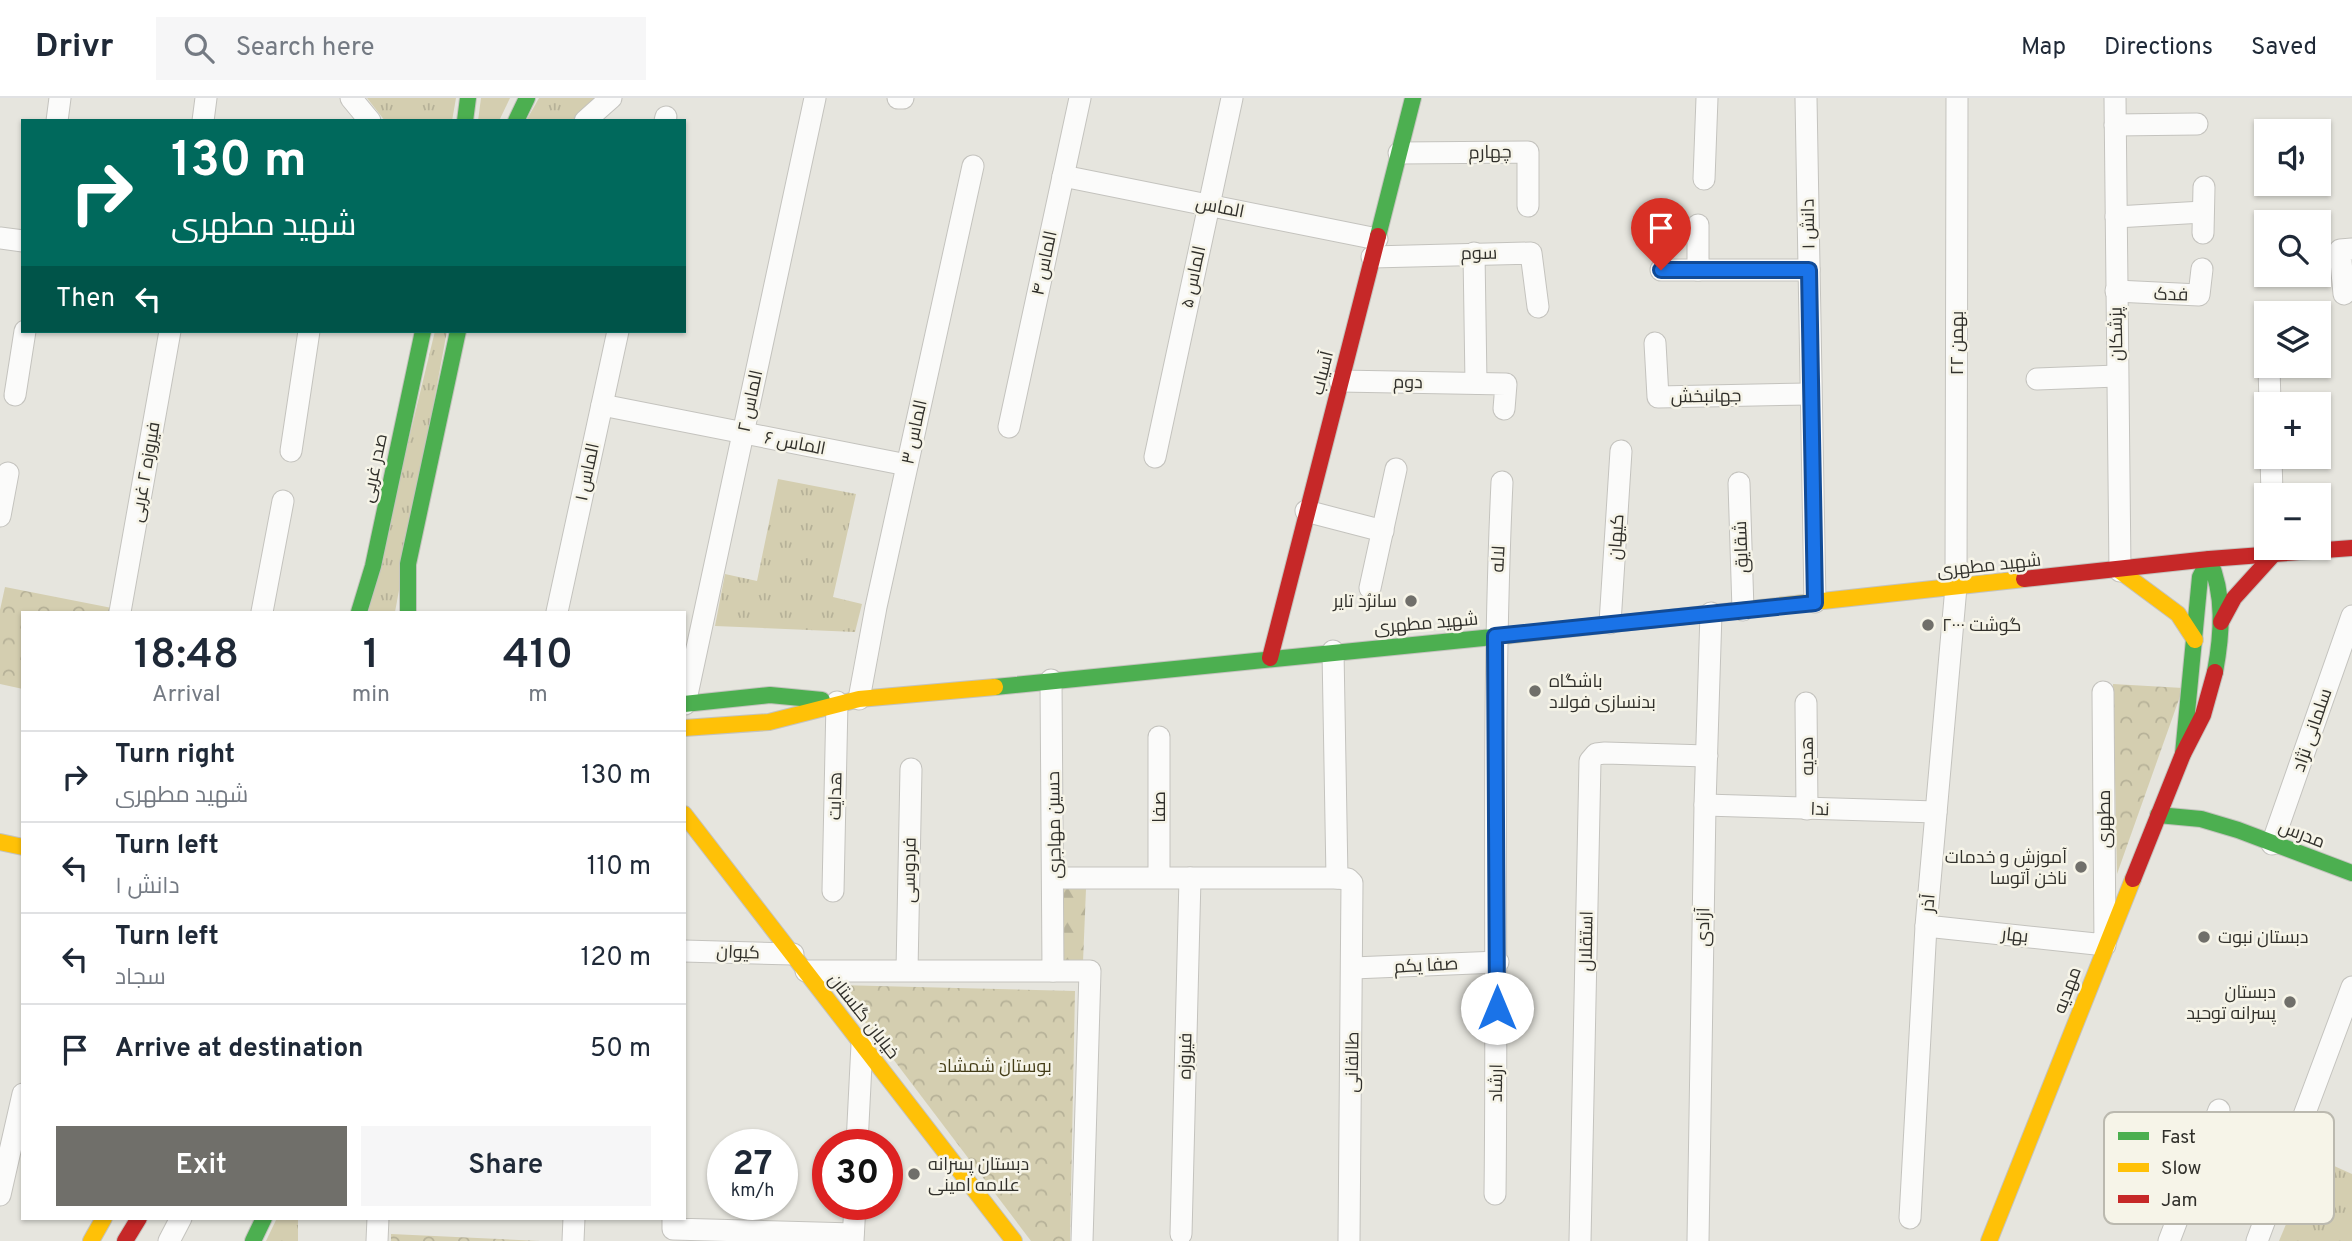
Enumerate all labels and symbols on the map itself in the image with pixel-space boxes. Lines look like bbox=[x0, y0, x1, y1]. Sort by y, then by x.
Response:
street label: چهارم bbox=[1468, 142, 1512, 165]
street label: الماس bbox=[1193, 193, 1246, 224]
pin bbox=[1631, 198, 1691, 270]
street label: دانش ۱ bbox=[1798, 198, 1821, 249]
street label: الماس ۴ bbox=[1027, 229, 1063, 298]
street label: سوم bbox=[1461, 243, 1498, 266]
street label: الماس ۵ bbox=[1177, 244, 1212, 311]
street label: فدک bbox=[2153, 283, 2189, 308]
street label: پزشکان bbox=[2106, 306, 2129, 361]
street label: ۲۲ بهمن bbox=[1947, 311, 1970, 375]
street label: آسیاب bbox=[1307, 349, 1340, 398]
street label: الماس ۲ bbox=[734, 368, 769, 434]
street label: دوم bbox=[1393, 372, 1423, 395]
street label: جهانبخش bbox=[1671, 385, 1742, 410]
street label: الماس ۳ bbox=[897, 398, 934, 467]
street label: فیروزه ۲ غربی bbox=[126, 420, 167, 524]
street label: الماس ۶ bbox=[762, 427, 827, 462]
street label: صدر غربی bbox=[357, 432, 394, 505]
street label: الماس ۱ bbox=[571, 441, 606, 503]
street label: کیهان bbox=[1604, 513, 1631, 561]
street label: شقایق bbox=[1730, 520, 1755, 574]
street label: لاله bbox=[1487, 545, 1512, 573]
street label: شهید مطهری bbox=[1936, 550, 2042, 583]
place label: سانرُد تایر bbox=[1332, 591, 1397, 614]
marker: سانرُد تایر bbox=[1403, 593, 1419, 609]
street label: شهید مطهری bbox=[1373, 608, 1479, 640]
place label: گوشت ۲۰۰۰ bbox=[1942, 615, 2021, 638]
marker: گوشت ۲۰۰۰ bbox=[1920, 617, 1936, 633]
place label: باشگاه بدنسازی فولاد bbox=[1549, 671, 1656, 715]
marker: باشگاه بدنسازی فولاد bbox=[1527, 683, 1543, 699]
street label: سلمانی نژاد bbox=[2288, 686, 2338, 775]
street label: هدیه bbox=[1797, 736, 1820, 776]
street label: حسین مهاجری bbox=[1043, 771, 1068, 879]
street label: هدایت bbox=[825, 772, 848, 820]
street label: مطهری bbox=[2094, 790, 2117, 848]
street label: صفا bbox=[1149, 791, 1172, 823]
street label: ندا bbox=[1810, 799, 1830, 822]
street label: مدرس bbox=[2275, 816, 2328, 855]
street label: فردوسی bbox=[898, 837, 923, 903]
place label: آموزش و خدمات ناخن آتوسا bbox=[1945, 847, 2067, 891]
marker: آموزش و خدمات ناخن آتوسا bbox=[2073, 859, 2089, 875]
street label: آذر bbox=[1917, 893, 1942, 914]
street label: آزادی bbox=[1693, 907, 1716, 947]
street label: استقلال bbox=[1575, 911, 1600, 972]
street label: بهار bbox=[1999, 924, 2029, 949]
place label: دبستان نبوت bbox=[2218, 927, 2309, 950]
marker: دبستان نبوت bbox=[2196, 929, 2212, 945]
street label: کیوان bbox=[716, 941, 760, 966]
street label: صفا یکم bbox=[1393, 953, 1459, 980]
street label: مهدیه bbox=[2049, 964, 2088, 1017]
street label: خیابان گلستان bbox=[822, 969, 903, 1064]
position arrow bbox=[1460, 971, 1534, 1045]
place label: دبستان پسرانه توحید bbox=[2186, 982, 2276, 1026]
marker: دبستان پسرانه توحید bbox=[2282, 994, 2298, 1010]
street label: طالقانی bbox=[1341, 1031, 1366, 1093]
street label: فیروزه bbox=[1175, 1032, 1198, 1080]
park label: بوستان شمشاد bbox=[938, 1056, 1052, 1079]
street label: ارشاد bbox=[1486, 1064, 1509, 1102]
legend bbox=[2104, 1112, 2334, 1224]
text: Fast bbox=[2161, 1126, 2196, 1150]
speed limit sign: 30 bbox=[812, 1129, 903, 1220]
place label: دبستان پسرانه علامه امینی bbox=[928, 1154, 1029, 1198]
text: Slow bbox=[2161, 1157, 2201, 1181]
marker: دبستان پسرانه علامه امینی bbox=[906, 1166, 922, 1182]
text: Jam bbox=[2161, 1189, 2198, 1213]

